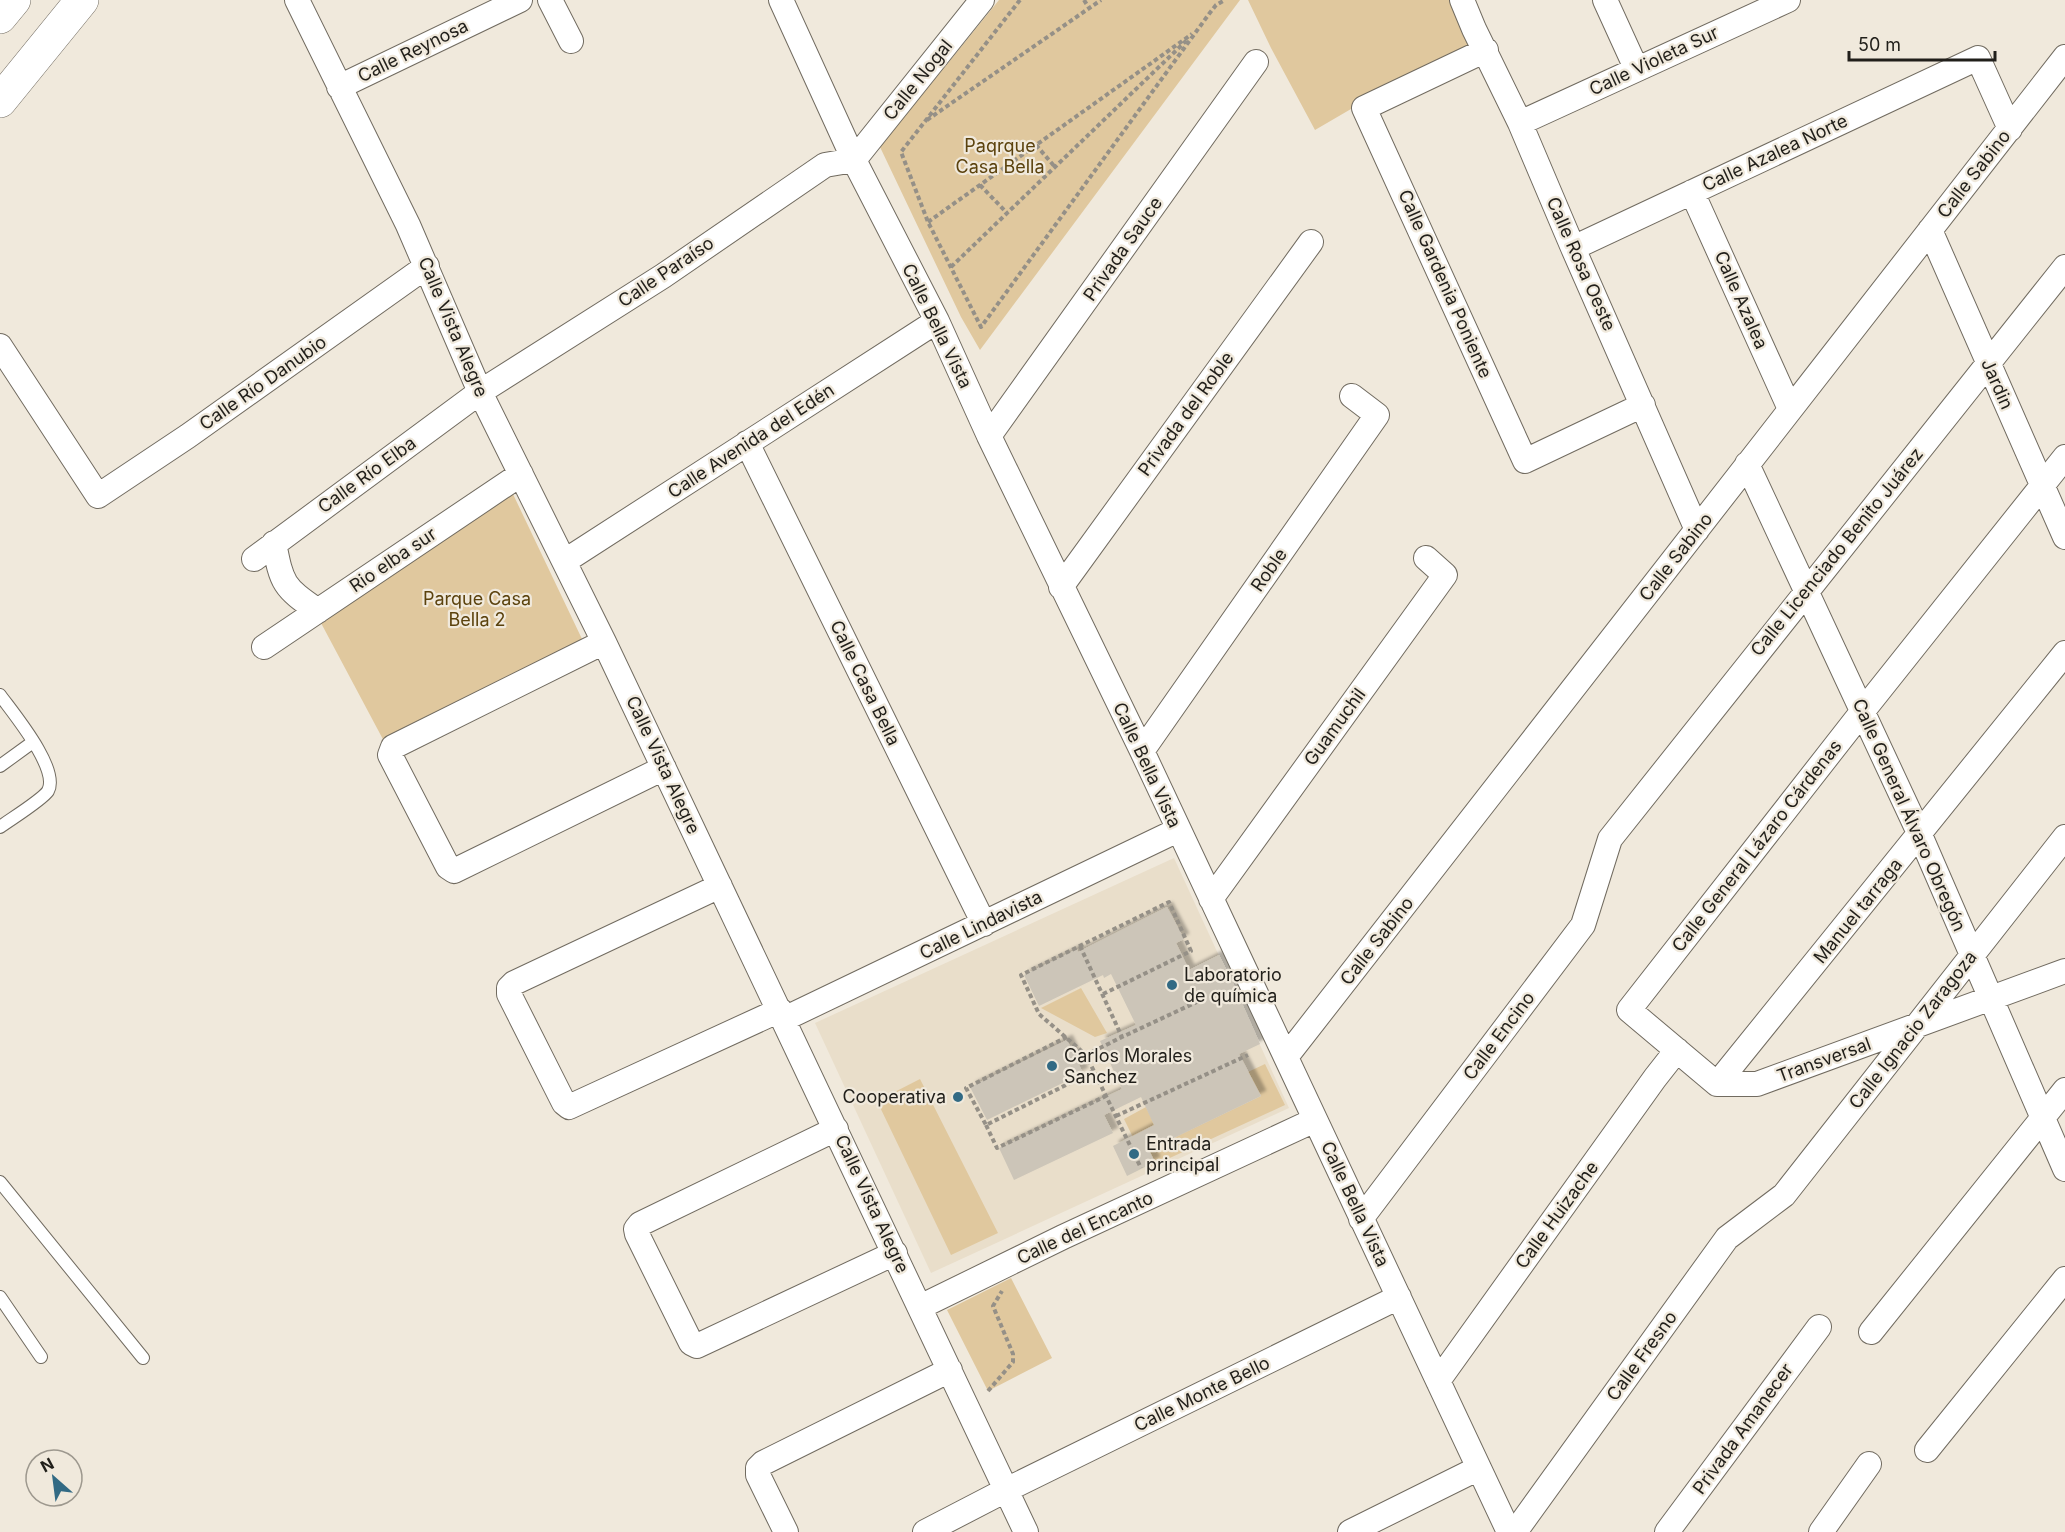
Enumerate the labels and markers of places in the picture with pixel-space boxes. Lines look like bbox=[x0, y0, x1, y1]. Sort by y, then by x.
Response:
place label: Laboratorio de química bbox=[1184, 964, 1282, 1006]
marker: Laboratorio de química bbox=[1165, 978, 1179, 992]
place label: Carlos Morales Sanchez bbox=[1064, 1045, 1192, 1087]
marker: Carlos Morales Sanchez bbox=[1045, 1059, 1059, 1073]
place label: Cooperativa bbox=[842, 1086, 946, 1107]
marker: Cooperativa bbox=[951, 1090, 965, 1104]
place label: Entrada principal bbox=[1146, 1133, 1219, 1175]
marker: Entrada principal bbox=[1127, 1147, 1141, 1161]

